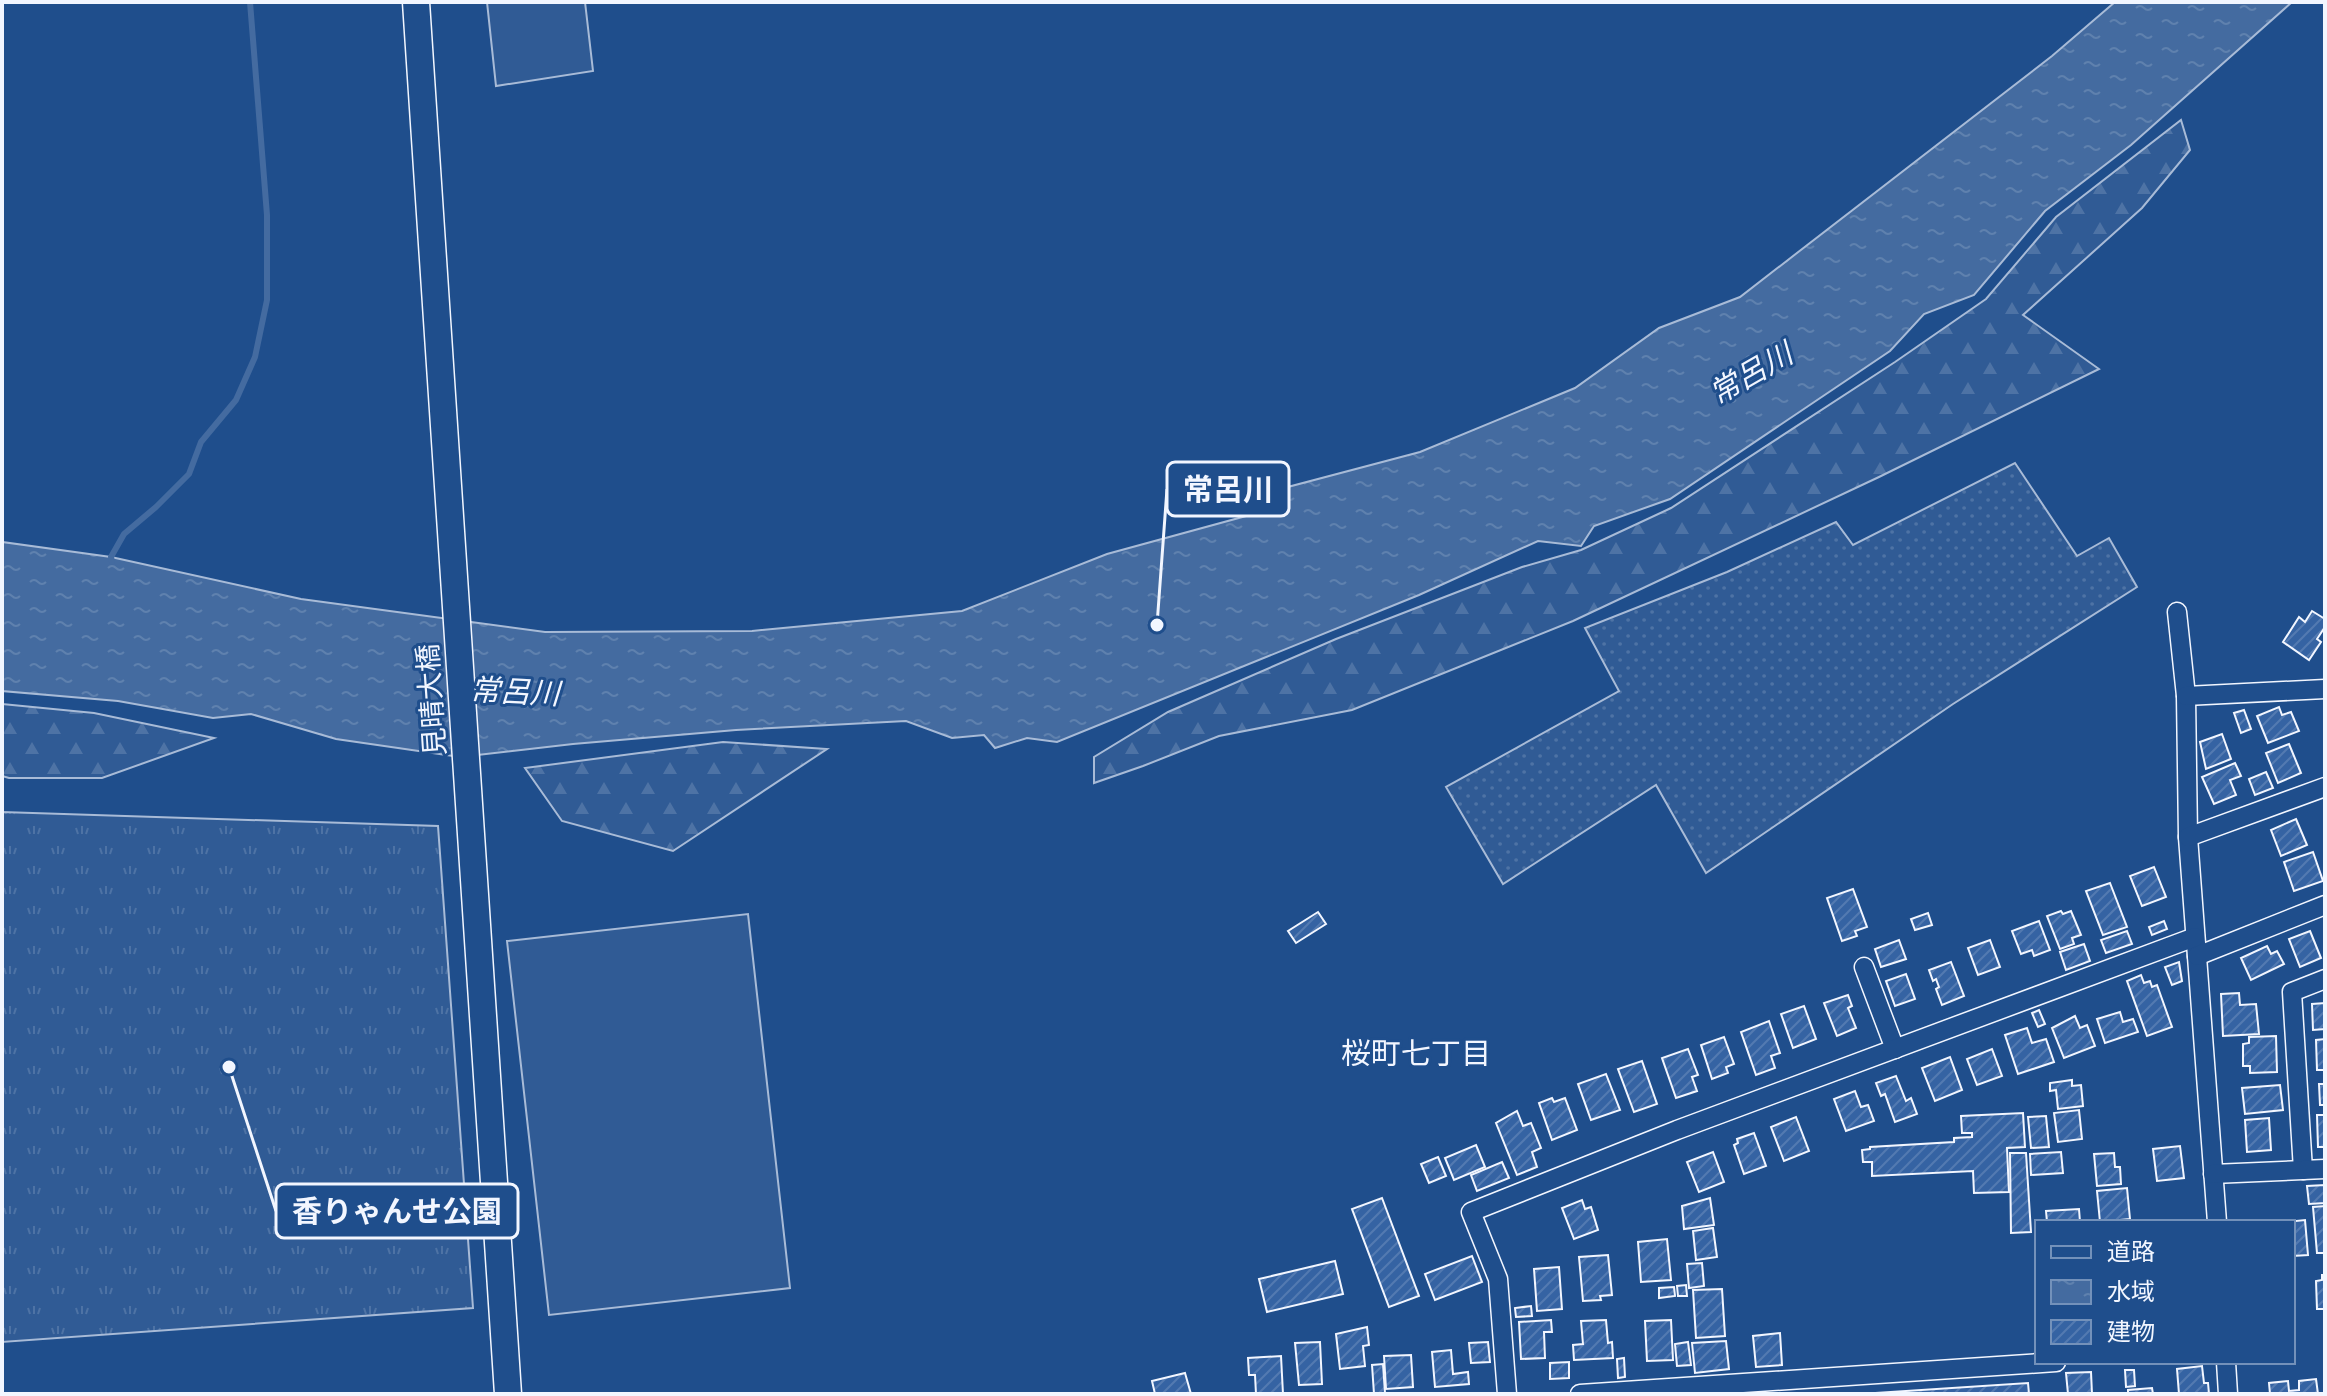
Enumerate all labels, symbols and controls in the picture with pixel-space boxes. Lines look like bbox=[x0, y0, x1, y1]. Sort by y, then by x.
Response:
water label: 常呂川 bbox=[1702, 332, 1801, 410]
callout: 常呂川 bbox=[1167, 462, 1289, 516]
text: 常呂川 bbox=[1183, 470, 1273, 506]
street label: 見晴大橋 bbox=[409, 643, 451, 757]
water label: 常呂川 bbox=[469, 670, 564, 710]
district label: 桜町七丁目 bbox=[1341, 1034, 1491, 1070]
callout: 香りゃんせ公園 bbox=[276, 1184, 518, 1238]
text: 香りゃんせ公園 bbox=[292, 1192, 502, 1228]
legend bbox=[2035, 1220, 2295, 1364]
text: 道路 bbox=[2107, 1236, 2155, 1265]
text: 水域 bbox=[2107, 1276, 2155, 1305]
text: 建物 bbox=[2107, 1316, 2155, 1345]

